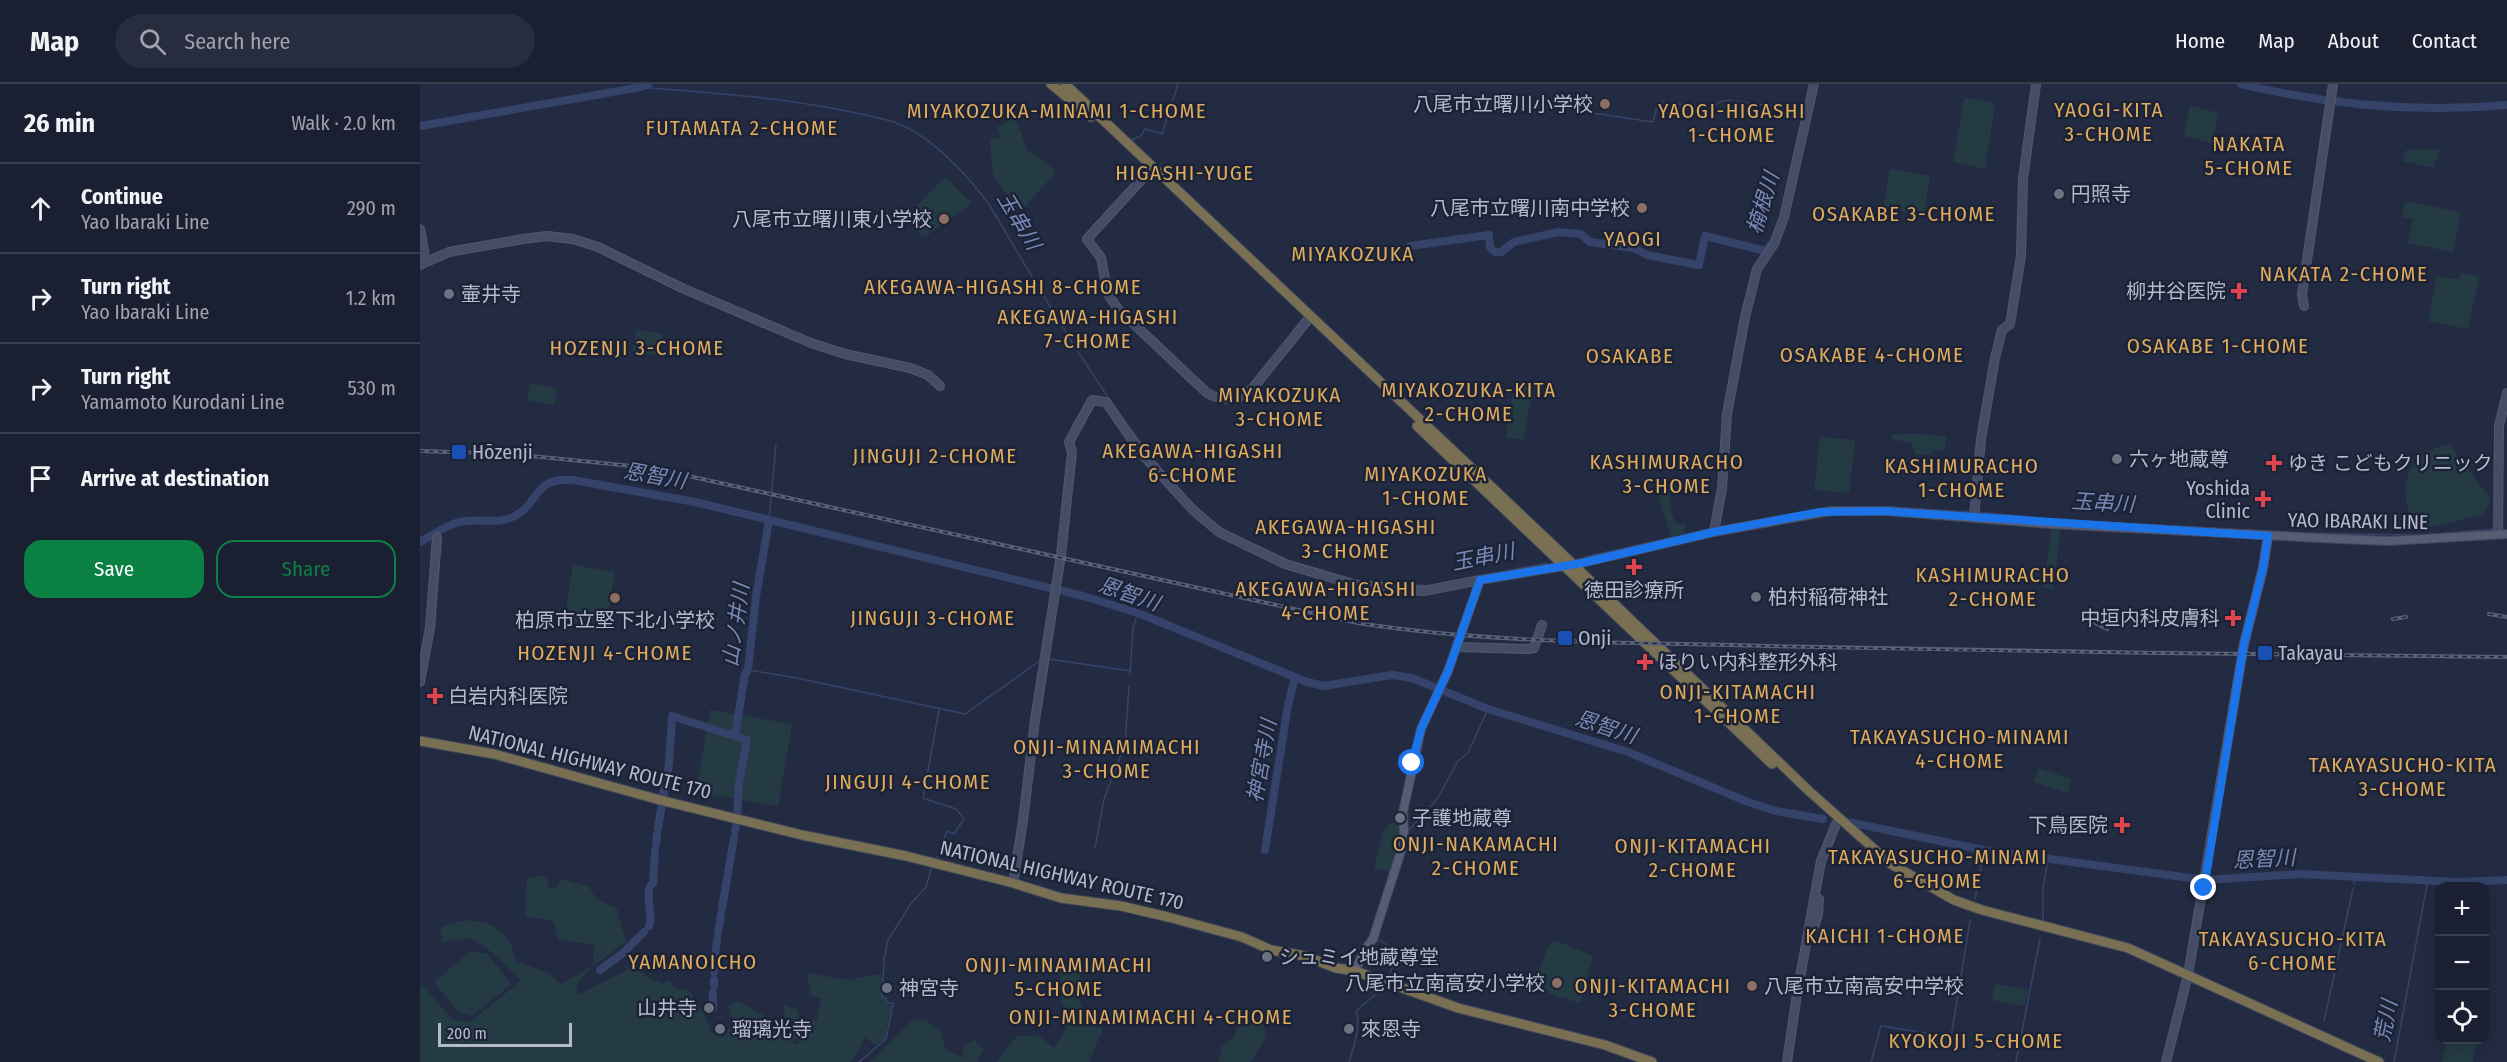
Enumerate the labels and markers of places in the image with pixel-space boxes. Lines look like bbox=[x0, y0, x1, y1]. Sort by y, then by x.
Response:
place label: 八尾市立曙川小学校 bbox=[1413, 92, 1593, 116]
marker: 八尾市立曙川小学校 bbox=[1598, 97, 1612, 111]
place label: 円照寺 bbox=[2071, 182, 2131, 206]
marker: 円照寺 bbox=[2052, 187, 2066, 201]
place label: 八尾市立曙川南中学校 bbox=[1430, 196, 1630, 220]
marker: 八尾市立曙川南中学校 bbox=[1635, 201, 1649, 215]
place label: 八尾市立曙川東小学校 bbox=[732, 207, 932, 231]
marker: 八尾市立曙川東小学校 bbox=[937, 212, 951, 226]
place label: 柳井谷医院 bbox=[2126, 279, 2226, 303]
place label: 壷井寺 bbox=[461, 282, 521, 306]
marker: 柳井谷医院 bbox=[2230, 282, 2248, 300]
marker: 壷井寺 bbox=[442, 287, 456, 301]
place label: Hōzenji bbox=[472, 440, 533, 464]
marker: Hōzenji bbox=[450, 443, 468, 461]
place label: 六ヶ地蔵尊 bbox=[2129, 447, 2229, 471]
place label: ゆき こどもクリニック bbox=[2288, 451, 2493, 475]
marker: 六ヶ地蔵尊 bbox=[2110, 452, 2124, 466]
marker: ゆき こどもクリニック bbox=[2265, 454, 2283, 472]
place label: Yoshida Clinic bbox=[2186, 476, 2250, 523]
marker: Yoshida Clinic bbox=[2254, 490, 2272, 508]
marker: 徳田診療所 bbox=[1625, 558, 1643, 576]
place label: 徳田診療所 bbox=[1584, 578, 1684, 602]
place label: 柏村稲荷神社 bbox=[1768, 585, 1888, 609]
marker: 柏村稲荷神社 bbox=[1749, 590, 1763, 604]
marker: 柏原市立堅下北小学校 bbox=[608, 591, 622, 605]
place label: 中垣内科皮膚科 bbox=[2080, 606, 2220, 630]
place label: 柏原市立堅下北小学校 bbox=[515, 608, 715, 632]
marker: 中垣内科皮膚科 bbox=[2224, 609, 2242, 627]
place label: Onji bbox=[1578, 626, 1611, 650]
marker: Onji bbox=[1556, 629, 1574, 647]
place label: Takayau bbox=[2278, 641, 2343, 665]
marker: Takayau bbox=[2256, 644, 2274, 662]
place label: ほりい内科整形外科 bbox=[1658, 650, 1838, 674]
marker: ほりい内科整形外科 bbox=[1636, 653, 1654, 671]
place label: 白岩内科医院 bbox=[448, 684, 568, 708]
marker: 白岩内科医院 bbox=[426, 687, 444, 705]
place label: 子護地蔵尊 bbox=[1412, 806, 1512, 830]
marker: 子護地蔵尊 bbox=[1393, 811, 1407, 825]
place label: 下鳥医院 bbox=[2028, 813, 2108, 837]
marker: 下鳥医院 bbox=[2113, 816, 2131, 834]
place label: シュミイ地蔵尊堂 bbox=[1279, 945, 1439, 969]
marker: シュミイ地蔵尊堂 bbox=[1260, 950, 1274, 964]
place label: 八尾市立南高安小学校 bbox=[1345, 971, 1545, 995]
place label: 八尾市立南高安中学校 bbox=[1764, 974, 1964, 998]
place label: 神宮寺 bbox=[899, 976, 959, 1000]
marker: 八尾市立南高安小学校 bbox=[1550, 976, 1564, 990]
marker: 八尾市立南高安中学校 bbox=[1745, 979, 1759, 993]
marker: 神宮寺 bbox=[880, 981, 894, 995]
place label: 山井寺 bbox=[637, 996, 697, 1020]
marker: 山井寺 bbox=[702, 1001, 716, 1015]
place label: 瑠璃光寺 bbox=[732, 1017, 812, 1041]
place label: 來恩寺 bbox=[1361, 1017, 1421, 1041]
marker: 瑠璃光寺 bbox=[713, 1022, 727, 1036]
marker: 來恩寺 bbox=[1342, 1022, 1356, 1036]

